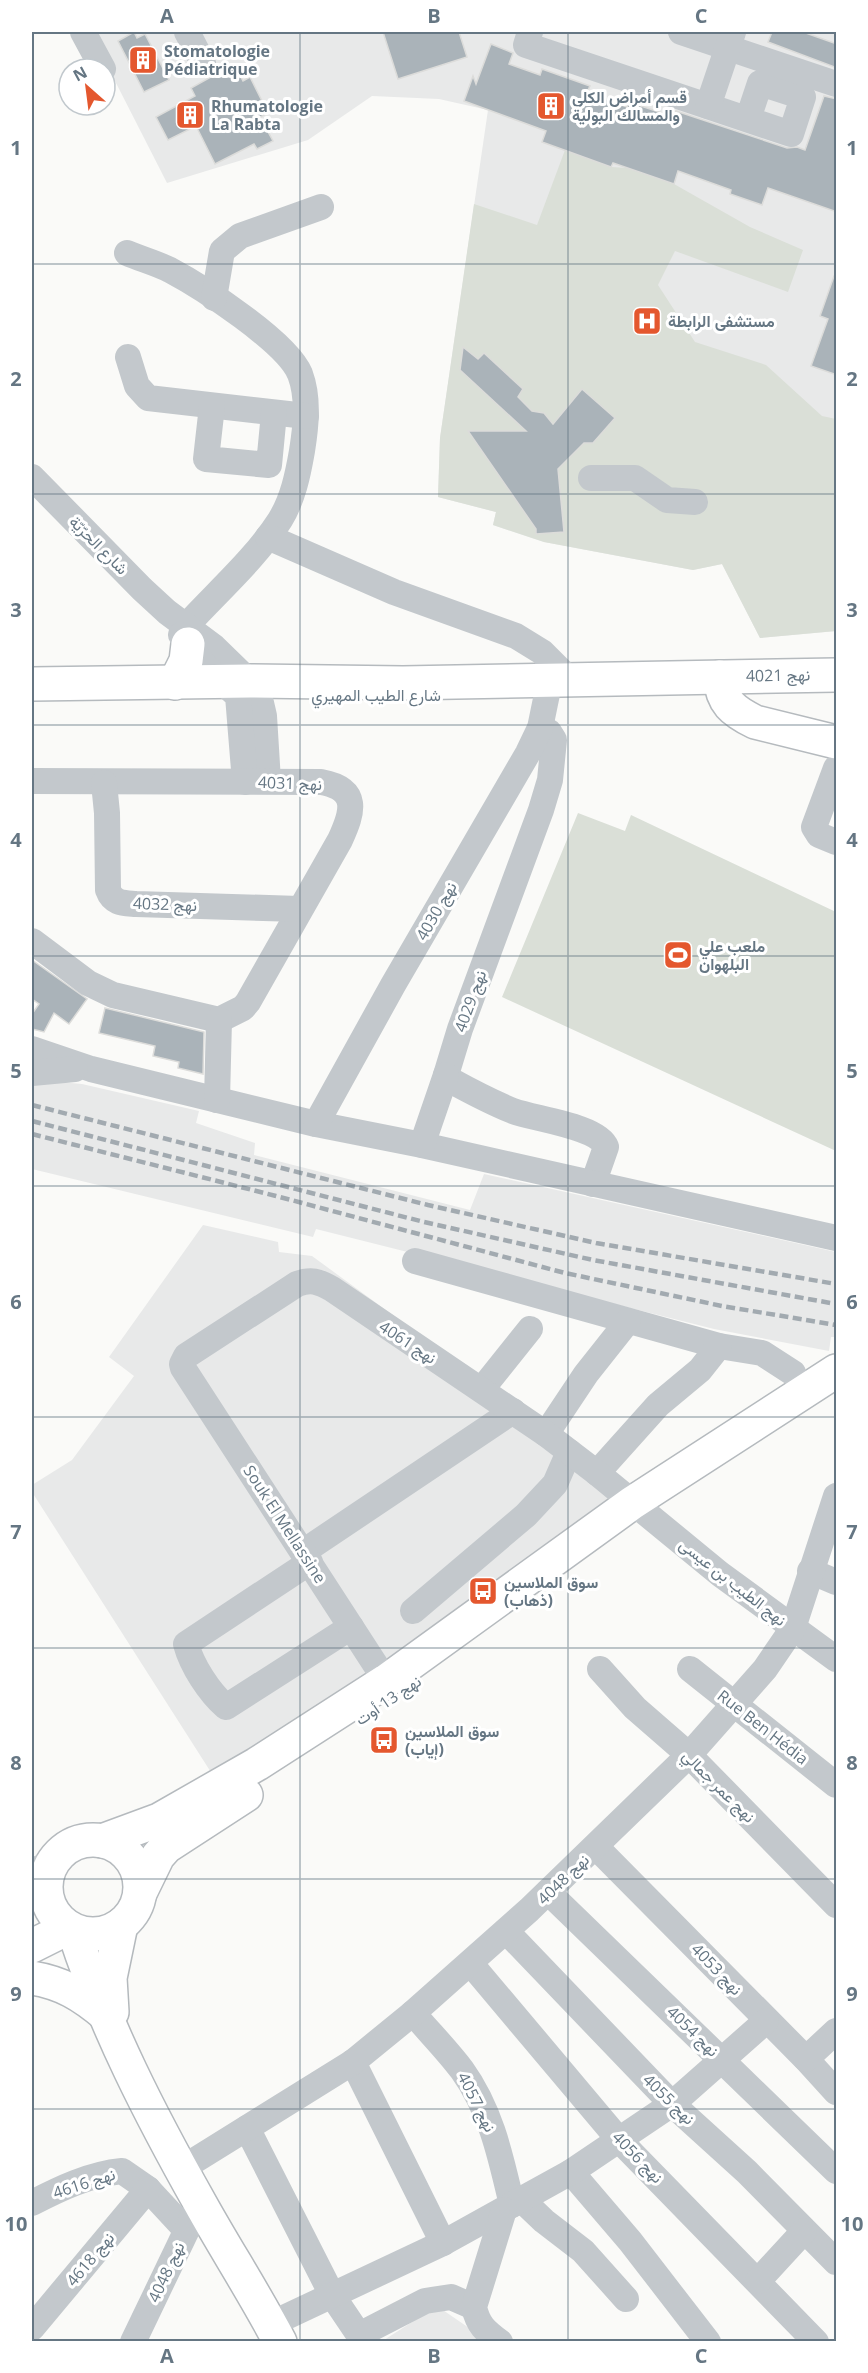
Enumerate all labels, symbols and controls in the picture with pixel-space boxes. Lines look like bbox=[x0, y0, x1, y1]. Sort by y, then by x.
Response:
text: A bbox=[160, 2, 174, 29]
text: B bbox=[427, 2, 441, 29]
text: C bbox=[695, 2, 708, 29]
place label: Stomatologie Pédiatrique bbox=[164, 40, 270, 80]
building icon: Stomatologie Pédiatrique bbox=[127, 44, 159, 76]
north arrow bbox=[57, 57, 117, 117]
text: N bbox=[69, 61, 91, 87]
place label: قسم أمراض الكلى والمسالك البولية bbox=[572, 86, 687, 126]
building icon: قسم أمراض الكلى والمسالك البولية bbox=[535, 90, 567, 122]
place label: Rhumatologie La Rabta bbox=[211, 95, 323, 135]
building icon: Rhumatologie La Rabta bbox=[174, 99, 206, 131]
text: 1 bbox=[10, 134, 22, 161]
text: 1 bbox=[846, 134, 858, 161]
hospital icon: مستشفى الرابطة bbox=[631, 305, 663, 337]
place label: مستشفى الرابطة bbox=[668, 310, 775, 332]
text: 2 bbox=[10, 365, 22, 392]
text: 2 bbox=[846, 365, 858, 392]
street label: شارع الحرّيّة bbox=[64, 511, 133, 580]
text: 3 bbox=[10, 596, 22, 623]
text: 3 bbox=[846, 596, 858, 623]
street label: نهج 4021 bbox=[746, 663, 810, 688]
street label: شارع الطيب المهيري bbox=[311, 684, 441, 709]
street label: نهج 4031 bbox=[257, 771, 323, 796]
text: 4 bbox=[10, 826, 22, 853]
text: 4 bbox=[846, 826, 858, 853]
street label: نهج 4030 bbox=[410, 878, 462, 945]
street label: نهج 4032 bbox=[132, 892, 198, 917]
place label: ملعب علي البلهوان bbox=[699, 935, 766, 975]
sports icon: ملعب علي البلهوان bbox=[662, 939, 694, 971]
street label: نهج 4029 bbox=[449, 967, 492, 1035]
text: 5 bbox=[10, 1057, 22, 1084]
text: 5 bbox=[846, 1057, 858, 1084]
text: 6 bbox=[10, 1288, 22, 1315]
text: 6 bbox=[846, 1288, 858, 1315]
street label: نهج 4061 bbox=[375, 1315, 441, 1370]
street label: Souk El Mellassine bbox=[239, 1461, 331, 1587]
text: 7 bbox=[10, 1518, 22, 1545]
text: 7 bbox=[846, 1518, 858, 1545]
street label: نهج الطيب بن عيسى bbox=[674, 1533, 791, 1632]
place label: سوق الملاسين (ذهاب) bbox=[504, 1571, 599, 1611]
bus stop icon: سوق الملاسين (ذهاب) bbox=[467, 1575, 499, 1607]
street label: نهج 13 أوت bbox=[351, 1670, 426, 1731]
street label: Rue Ben Hédia bbox=[713, 1685, 813, 1769]
place label: سوق الملاسين (إياب) bbox=[405, 1720, 500, 1760]
bus stop icon: سوق الملاسين (إياب) bbox=[368, 1724, 400, 1756]
street label: نهج عمر جمالي bbox=[676, 1745, 760, 1829]
text: 8 bbox=[10, 1749, 22, 1776]
text: 8 bbox=[846, 1749, 858, 1776]
street label: نهج 4048 bbox=[532, 1849, 594, 1910]
street label: نهج 4053 bbox=[686, 1938, 747, 2000]
text: 9 bbox=[10, 1980, 22, 2007]
text: 9 bbox=[846, 1980, 858, 2007]
street label: نهج 4054 bbox=[662, 2001, 724, 2062]
street label: نهج 4057 bbox=[452, 2068, 501, 2136]
street label: نهج 4055 bbox=[638, 2069, 700, 2130]
street label: نهج 4056 bbox=[607, 2126, 668, 2188]
street label: نهج 4616 bbox=[50, 2163, 118, 2204]
text: 10 bbox=[5, 2210, 27, 2237]
text: 10 bbox=[841, 2210, 863, 2237]
street label: نهج 4618 bbox=[61, 2227, 120, 2291]
street label: نهج 4048 bbox=[142, 2238, 190, 2306]
text: A bbox=[160, 2342, 174, 2369]
text: B bbox=[427, 2342, 441, 2369]
text: C bbox=[695, 2342, 708, 2369]

